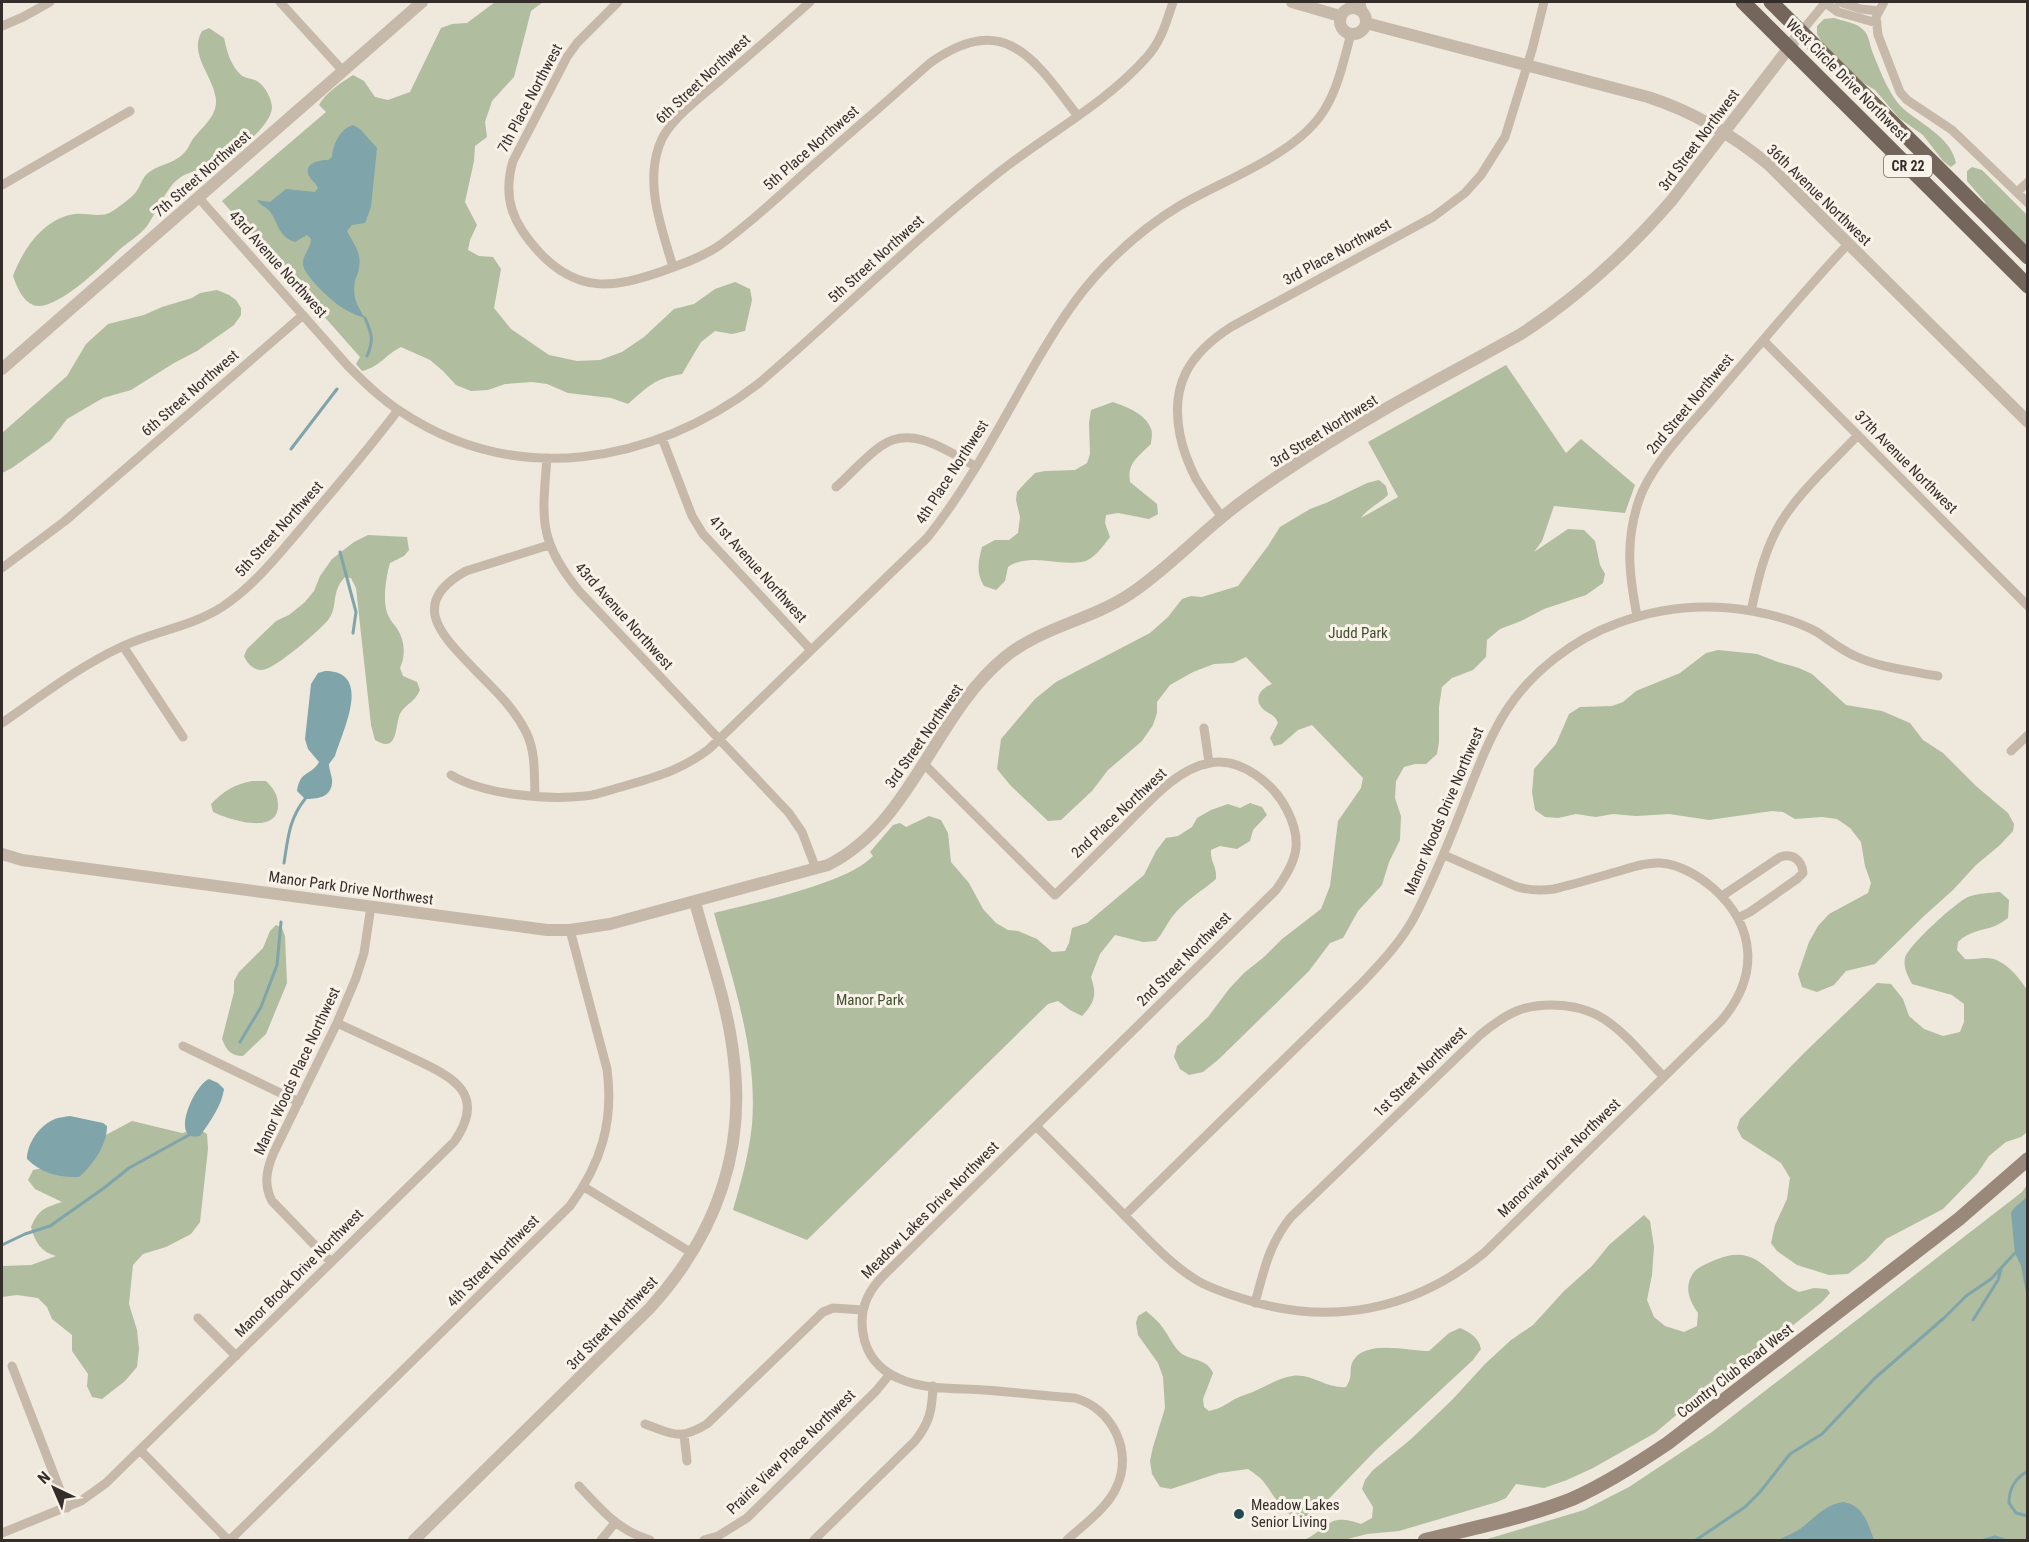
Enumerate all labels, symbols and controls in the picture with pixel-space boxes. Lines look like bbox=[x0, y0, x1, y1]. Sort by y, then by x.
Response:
street label: West Circle Drive Northwest bbox=[1782, 15, 1912, 145]
street label: 6th Street Northwest bbox=[652, 31, 754, 127]
street label: 7th Place Northwest bbox=[494, 41, 566, 155]
street label: 3rd Street Northwest bbox=[1655, 86, 1743, 194]
street label: 5th Place Northwest bbox=[760, 102, 862, 194]
street label: 7th Street Northwest bbox=[150, 127, 254, 221]
street label: 36th Avenue Northwest bbox=[1763, 141, 1875, 249]
road number: CR 22 bbox=[1884, 155, 1932, 177]
street label: 43rd Avenue Northwest bbox=[225, 207, 331, 321]
street label: 5th Street Northwest bbox=[824, 211, 928, 307]
street label: 3rd Place Northwest bbox=[1280, 215, 1394, 289]
street label: 6th Street Northwest bbox=[138, 346, 242, 440]
street label: 2nd Street Northwest bbox=[1643, 350, 1737, 458]
street label: 3rd Street Northwest bbox=[1267, 391, 1381, 471]
street label: 37th Avenue Northwest bbox=[1851, 407, 1961, 517]
street label: 4th Place Northwest bbox=[912, 417, 992, 527]
street label: 5th Street Northwest bbox=[231, 477, 327, 581]
street label: 41st Avenue Northwest bbox=[705, 512, 811, 626]
street label: 43rd Avenue Northwest bbox=[571, 559, 677, 673]
park label: Judd Park bbox=[1328, 624, 1388, 642]
street label: 3rd Street Northwest bbox=[881, 681, 967, 791]
street label: Manor Woods Drive Northwest bbox=[1401, 725, 1487, 897]
street label: 2nd Place Northwest bbox=[1068, 764, 1170, 862]
street label: Manor Park Drive Northwest bbox=[267, 868, 435, 908]
street label: 2nd Street Northwest bbox=[1133, 908, 1235, 1010]
street label: Manor Woods Place Northwest bbox=[250, 984, 344, 1158]
park label: Manor Park bbox=[836, 991, 904, 1009]
street label: 1st Street Northwest bbox=[1370, 1023, 1470, 1121]
street label: Manorview Drive Northwest bbox=[1494, 1095, 1624, 1221]
street label: Meadow Lakes Drive Northwest bbox=[858, 1138, 1002, 1282]
street label: Manor Brook Drive Northwest bbox=[231, 1205, 367, 1341]
street label: 4th Street Northwest bbox=[443, 1211, 543, 1311]
street label: 3rd Street Northwest bbox=[563, 1273, 661, 1373]
street label: Country Club Road West bbox=[1673, 1320, 1797, 1422]
street label: Prairie View Place Northwest bbox=[723, 1386, 859, 1518]
north arrow bbox=[24, 1458, 84, 1518]
text: N bbox=[34, 1467, 54, 1488]
place label: Meadow Lakes Senior Living bbox=[1251, 1496, 1340, 1531]
marker: Meadow Lakes Senior Living bbox=[1232, 1507, 1246, 1521]

